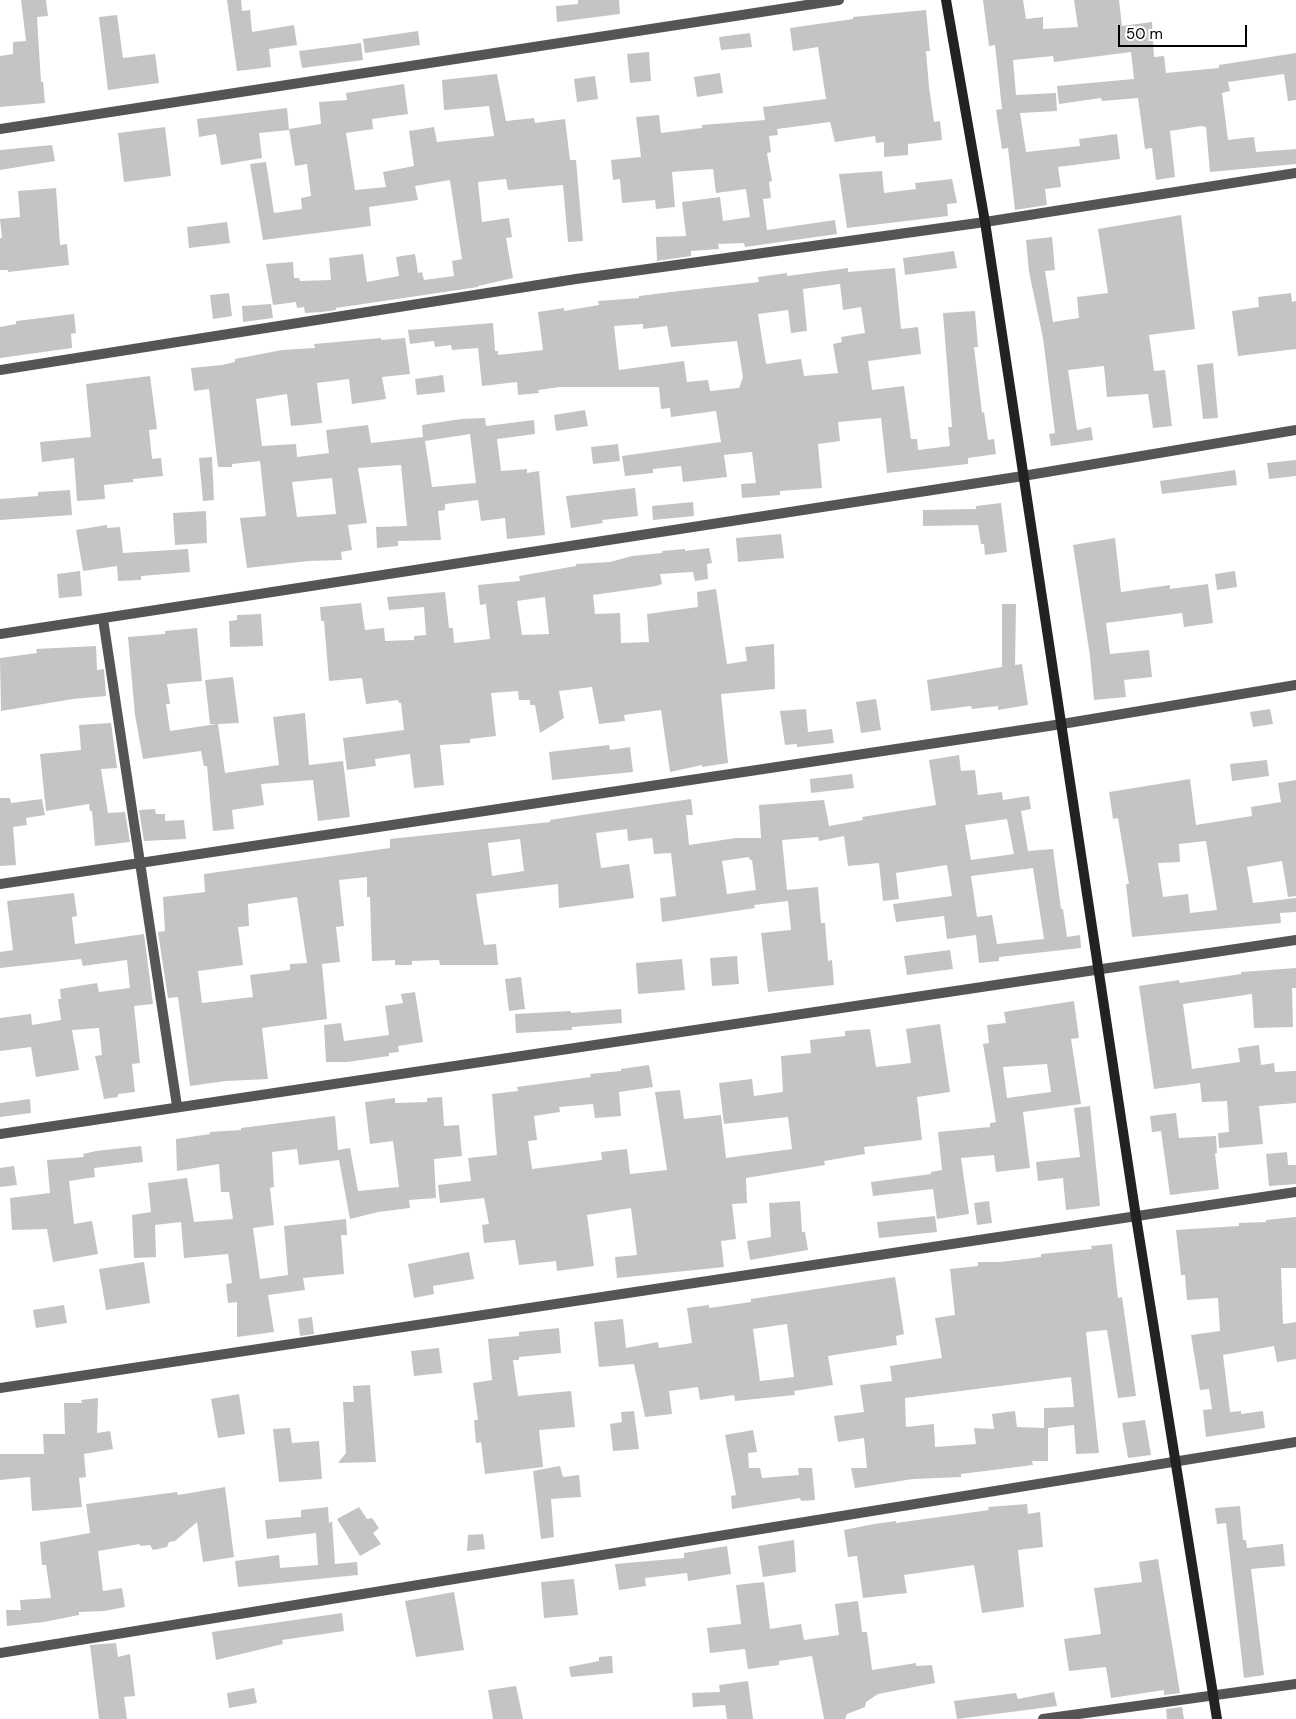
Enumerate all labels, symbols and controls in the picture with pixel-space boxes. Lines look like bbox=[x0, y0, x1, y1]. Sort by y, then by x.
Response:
scale bar bbox=[1121, 15, 1250, 47]
text: 50 m bbox=[1126, 24, 1163, 44]

